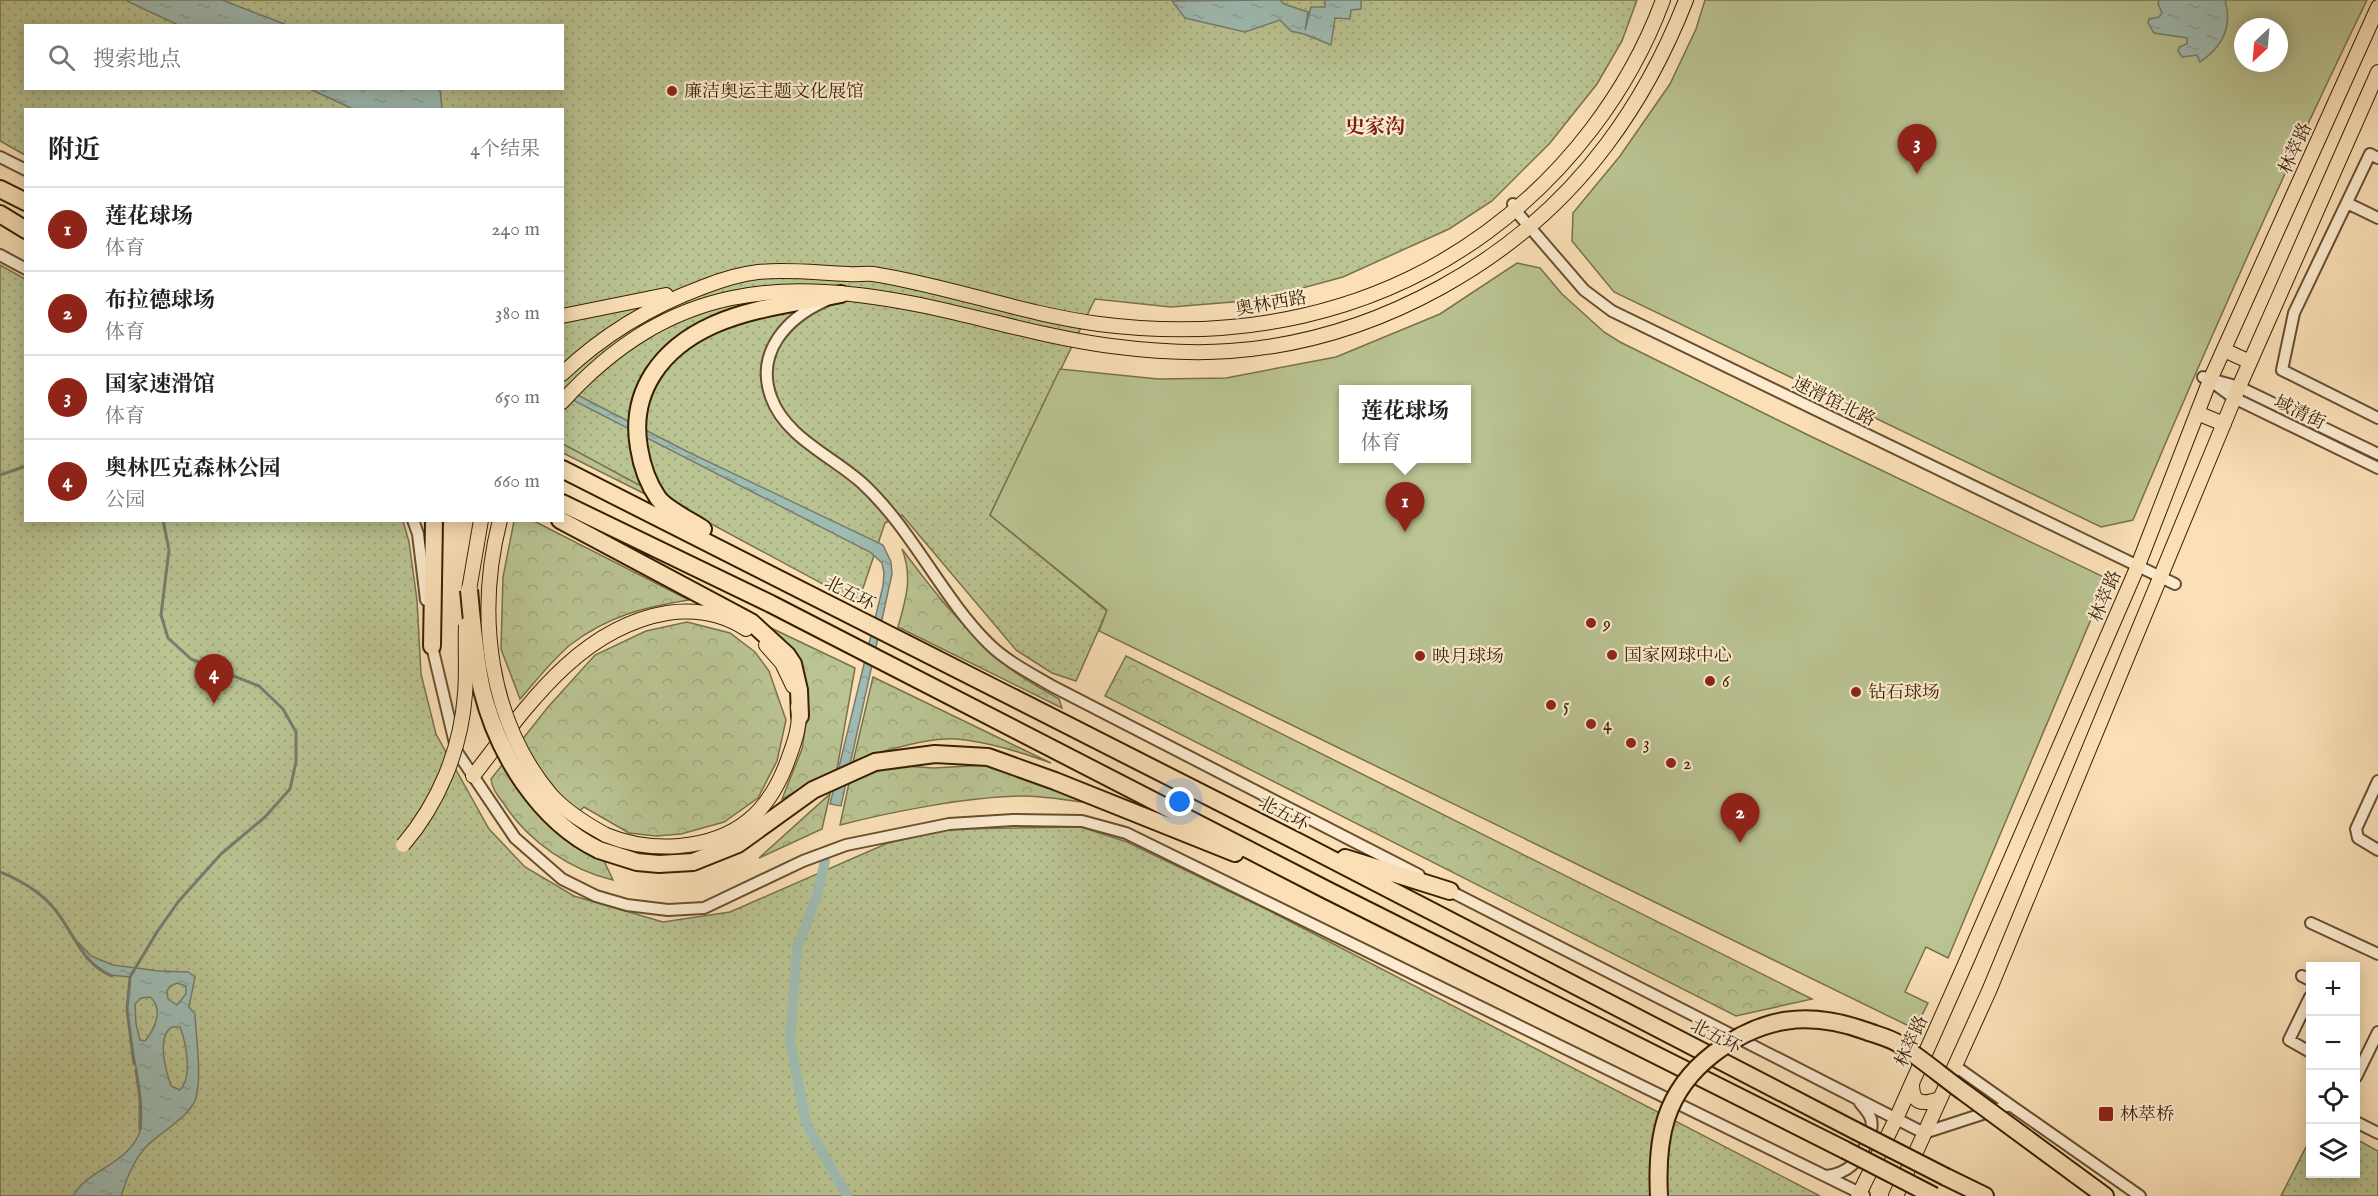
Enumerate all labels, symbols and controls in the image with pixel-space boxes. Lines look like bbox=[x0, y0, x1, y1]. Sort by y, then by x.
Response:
north arrow bbox=[2234, 18, 2288, 72]
search box bbox=[24, 24, 564, 90]
icon: search bbox=[45, 41, 78, 74]
text: 搜索地点 bbox=[93, 46, 181, 74]
place label: 廉洁奥运主题文化展馆 bbox=[684, 81, 864, 104]
marker: 廉洁奥运主题文化展馆 bbox=[665, 84, 679, 98]
district label: 史家沟 bbox=[1345, 115, 1405, 140]
street label: 林萃路 bbox=[2275, 119, 2318, 178]
pin: 3 bbox=[1898, 124, 1936, 174]
text: 附近 bbox=[48, 134, 100, 167]
text: 4个结果 bbox=[470, 137, 540, 162]
text: 莲花球场 bbox=[105, 203, 193, 231]
text: 1 bbox=[64, 217, 71, 242]
text: 240 m bbox=[491, 217, 540, 242]
text: 体育 bbox=[105, 236, 145, 261]
text: 布拉德球场 bbox=[105, 287, 215, 315]
street label: 奥林西路 bbox=[1234, 287, 1309, 322]
text: 2 bbox=[63, 301, 72, 326]
text: 380 m bbox=[495, 301, 540, 326]
text: 体育 bbox=[105, 320, 145, 345]
text: 国家速滑馆 bbox=[105, 371, 215, 399]
street label: 速滑馆北路 bbox=[1788, 372, 1879, 432]
text: 3 bbox=[64, 385, 71, 410]
text: 650 m bbox=[495, 385, 540, 410]
popup bbox=[1339, 385, 1471, 463]
street label: 域清街 bbox=[2270, 391, 2329, 436]
text: 莲花球场 bbox=[1361, 398, 1449, 426]
text: 体育 bbox=[105, 404, 145, 429]
text: 体育 bbox=[1361, 431, 1401, 456]
text: 奥林匹克森林公园 bbox=[105, 455, 281, 483]
text: 4 bbox=[63, 469, 72, 494]
text: 660 m bbox=[493, 469, 540, 494]
pin: 1 bbox=[1386, 482, 1424, 532]
text: 公园 bbox=[105, 488, 145, 513]
street label: 林萃路 bbox=[2085, 567, 2128, 626]
street label: 北五环 bbox=[820, 572, 879, 617]
place label: 9 bbox=[1602, 613, 1611, 636]
marker: 9 bbox=[1584, 616, 1598, 630]
place label: 国家网球中心 bbox=[1624, 645, 1732, 668]
place label: 映月球场 bbox=[1432, 646, 1504, 669]
marker: 国家网球中心 bbox=[1605, 648, 1619, 662]
marker: 映月球场 bbox=[1413, 649, 1427, 663]
pin: 4 bbox=[194, 654, 234, 704]
place label: 6 bbox=[1722, 671, 1730, 694]
marker: 6 bbox=[1703, 674, 1717, 688]
place label: 钻石球场 bbox=[1868, 682, 1940, 705]
marker: 钻石球场 bbox=[1849, 685, 1863, 699]
place label: 5 bbox=[1563, 695, 1570, 718]
marker: 5 bbox=[1544, 698, 1558, 712]
place label: 4 bbox=[1603, 714, 1612, 737]
marker: 4 bbox=[1584, 717, 1598, 731]
place label: 3 bbox=[1643, 733, 1650, 756]
marker: 3 bbox=[1624, 736, 1638, 750]
place label: 2 bbox=[1683, 753, 1691, 776]
marker: 2 bbox=[1664, 756, 1678, 770]
your location bbox=[1165, 787, 1194, 816]
street label: 北五环 bbox=[1254, 792, 1313, 837]
pin: 2 bbox=[1720, 794, 1760, 843]
map controls bbox=[2306, 962, 2360, 1178]
button: + bbox=[2306, 962, 2360, 1016]
street label: 林萃路 bbox=[1891, 1012, 1934, 1071]
street label: 北五环 bbox=[1686, 1015, 1745, 1060]
button: − bbox=[2306, 1016, 2360, 1070]
button: locate bbox=[2306, 1070, 2360, 1124]
place label: 林萃桥 bbox=[2120, 1104, 2174, 1127]
marker: 林萃桥 bbox=[2097, 1105, 2115, 1123]
button: layers bbox=[2306, 1124, 2360, 1178]

